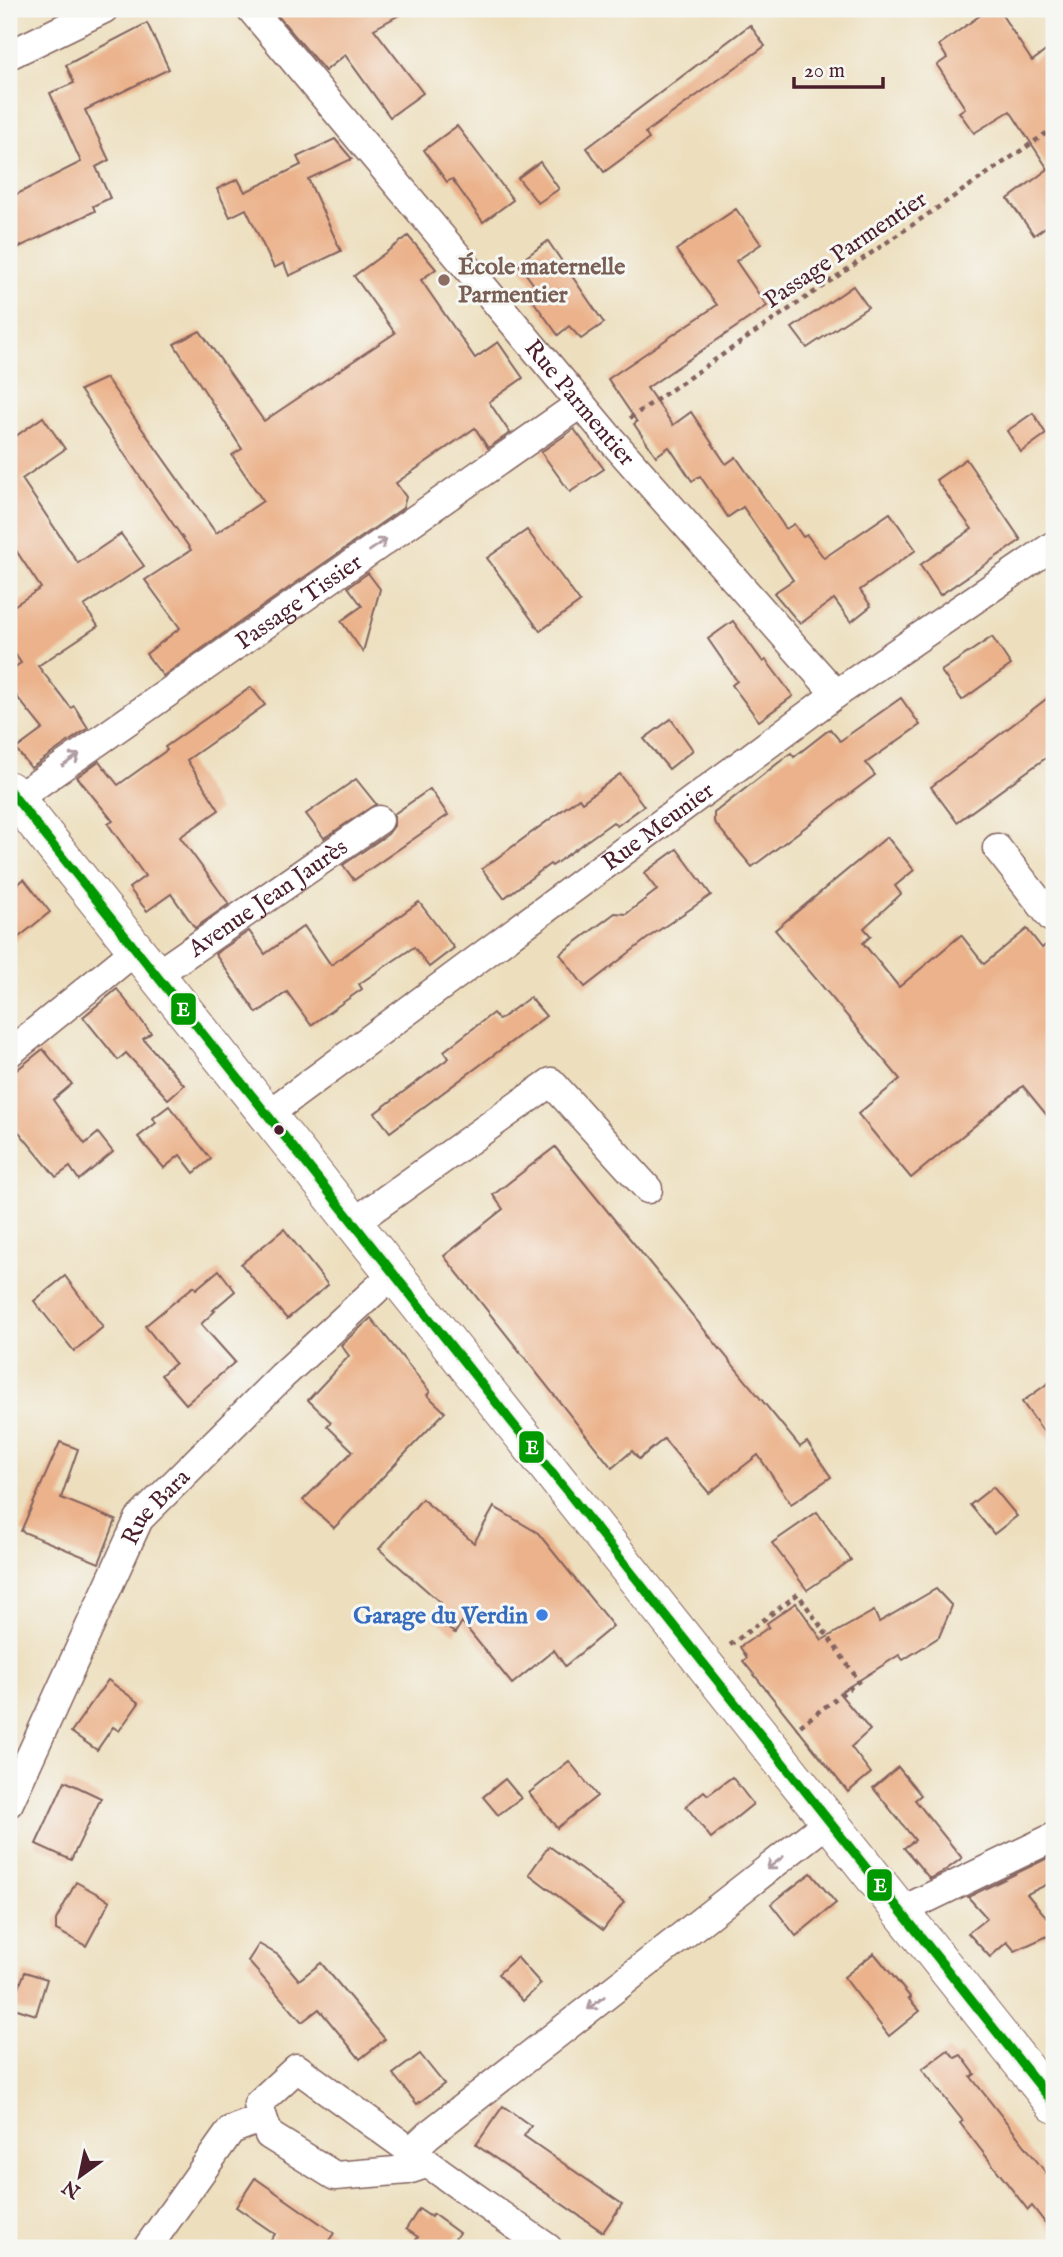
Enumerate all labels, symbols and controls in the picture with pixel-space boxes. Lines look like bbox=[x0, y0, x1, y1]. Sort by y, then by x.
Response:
scale bar bbox=[794, 46, 883, 90]
text: 20 m bbox=[804, 58, 845, 85]
street label: Passage Parmentier bbox=[758, 184, 933, 316]
place label: École maternelle Parmentier bbox=[458, 252, 625, 311]
marker: École maternelle Parmentier bbox=[436, 272, 452, 288]
street label: Rue Parmentier bbox=[517, 334, 641, 473]
one-way arrow bbox=[368, 538, 387, 552]
street label: Passage Tissier bbox=[230, 547, 369, 657]
one-way arrow bbox=[61, 753, 81, 767]
street label: Rue Meunier bbox=[596, 775, 721, 879]
street label: Avenue Jean Jaurès bbox=[182, 832, 354, 965]
line badge: E bbox=[170, 992, 197, 1026]
text: E bbox=[176, 999, 190, 1023]
unlabelled marker bbox=[272, 1123, 286, 1137]
line badge: E bbox=[518, 1430, 545, 1464]
text: E bbox=[525, 1437, 539, 1461]
street label: Rue Bara bbox=[115, 1462, 198, 1550]
place label: Garage du Verdin bbox=[353, 1601, 528, 1632]
marker: Garage du Verdin bbox=[534, 1607, 550, 1623]
one-way arrow bbox=[766, 1855, 785, 1870]
line badge: E bbox=[866, 1868, 893, 1902]
text: E bbox=[873, 1875, 887, 1899]
one-way arrow bbox=[587, 1995, 606, 2010]
north arrow bbox=[46, 2142, 116, 2212]
text: N bbox=[58, 2174, 86, 2204]

